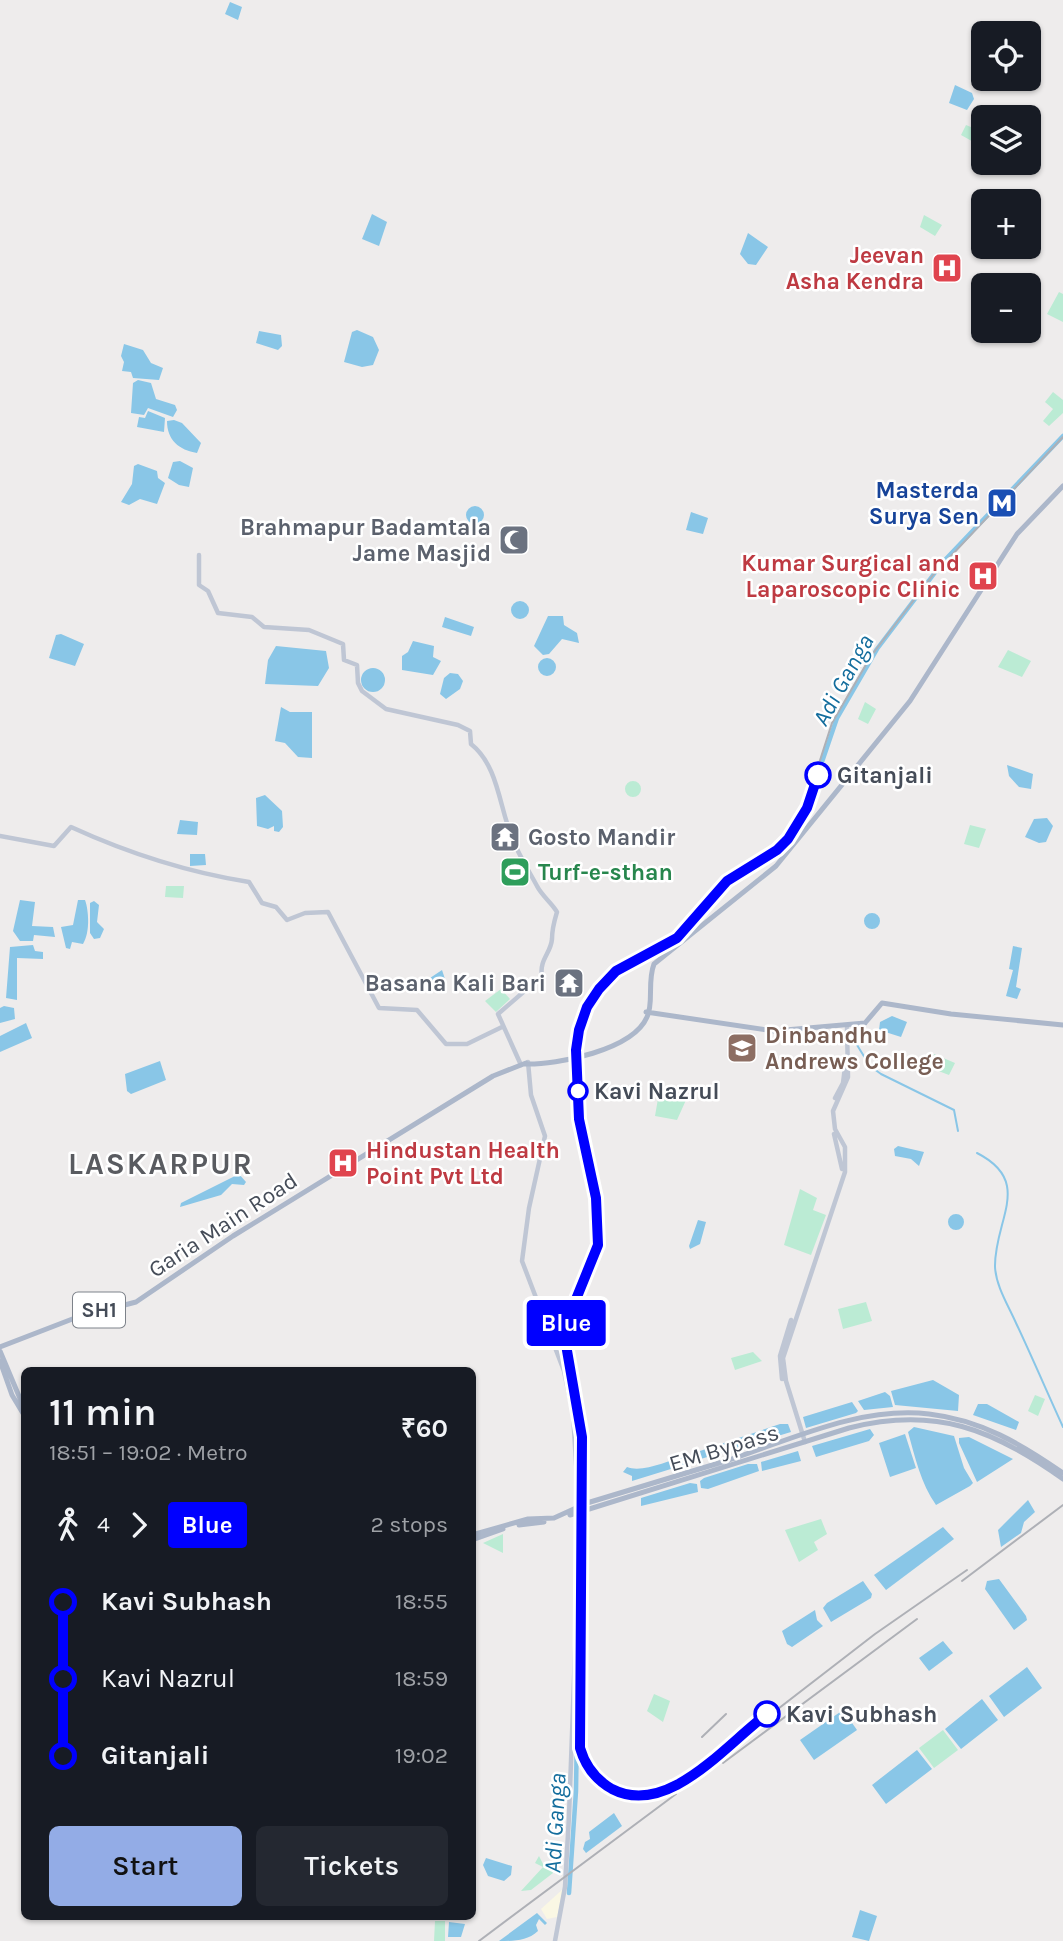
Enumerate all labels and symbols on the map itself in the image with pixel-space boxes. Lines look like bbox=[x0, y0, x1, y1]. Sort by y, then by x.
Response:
place label: Jeevan Asha Kendra bbox=[786, 242, 924, 295]
hospital icon: Jeevan Asha Kendra bbox=[930, 251, 964, 285]
place label: Masterda Surya Sen bbox=[869, 477, 979, 530]
metro station icon: Masterda Surya Sen bbox=[985, 486, 1019, 520]
place label: Brahmapur Badamtala Jame Masjid bbox=[240, 514, 491, 567]
mosque icon: Brahmapur Badamtala Jame Masjid bbox=[497, 523, 531, 557]
place label: Kumar Surgical and Laparoscopic Clinic bbox=[741, 550, 960, 603]
hospital icon: Kumar Surgical and Laparoscopic Clinic bbox=[966, 559, 1000, 593]
water label: Adi Ganga bbox=[806, 629, 880, 731]
marker: Gitanjali bbox=[805, 762, 831, 788]
place label: Gitanjali bbox=[837, 762, 933, 789]
temple icon: Gosto Mandir bbox=[488, 820, 522, 854]
place label: Gosto Mandir bbox=[528, 824, 675, 851]
sports icon: Turf-e-sthan bbox=[498, 855, 532, 889]
place label: Turf-e-sthan bbox=[538, 859, 673, 886]
temple icon: Basana Kali Bari bbox=[552, 966, 586, 1000]
place label: Basana Kali Bari bbox=[365, 970, 546, 997]
place label: Dinbandhu Andrews College bbox=[765, 1022, 944, 1075]
school or university icon: Dinbandhu Andrews College bbox=[725, 1031, 759, 1065]
place label: Kavi Nazrul bbox=[594, 1078, 720, 1105]
marker: Kavi Nazrul bbox=[568, 1081, 588, 1101]
place label: Hindustan Health Point Pvt Ltd bbox=[366, 1137, 560, 1190]
district label: LASKARPUR bbox=[68, 1146, 254, 1182]
hospital icon: Hindustan Health Point Pvt Ltd bbox=[326, 1146, 360, 1180]
street label: Garia Main Road bbox=[143, 1167, 303, 1283]
road number: SH1 bbox=[73, 1292, 125, 1328]
line badge: Blue bbox=[517, 1300, 615, 1346]
street label: EM Bypass bbox=[666, 1419, 782, 1477]
marker: Kavi Subhash bbox=[754, 1701, 780, 1727]
place label: Kavi Subhash bbox=[786, 1701, 937, 1728]
water label: Adi Ganga bbox=[538, 1772, 572, 1874]

